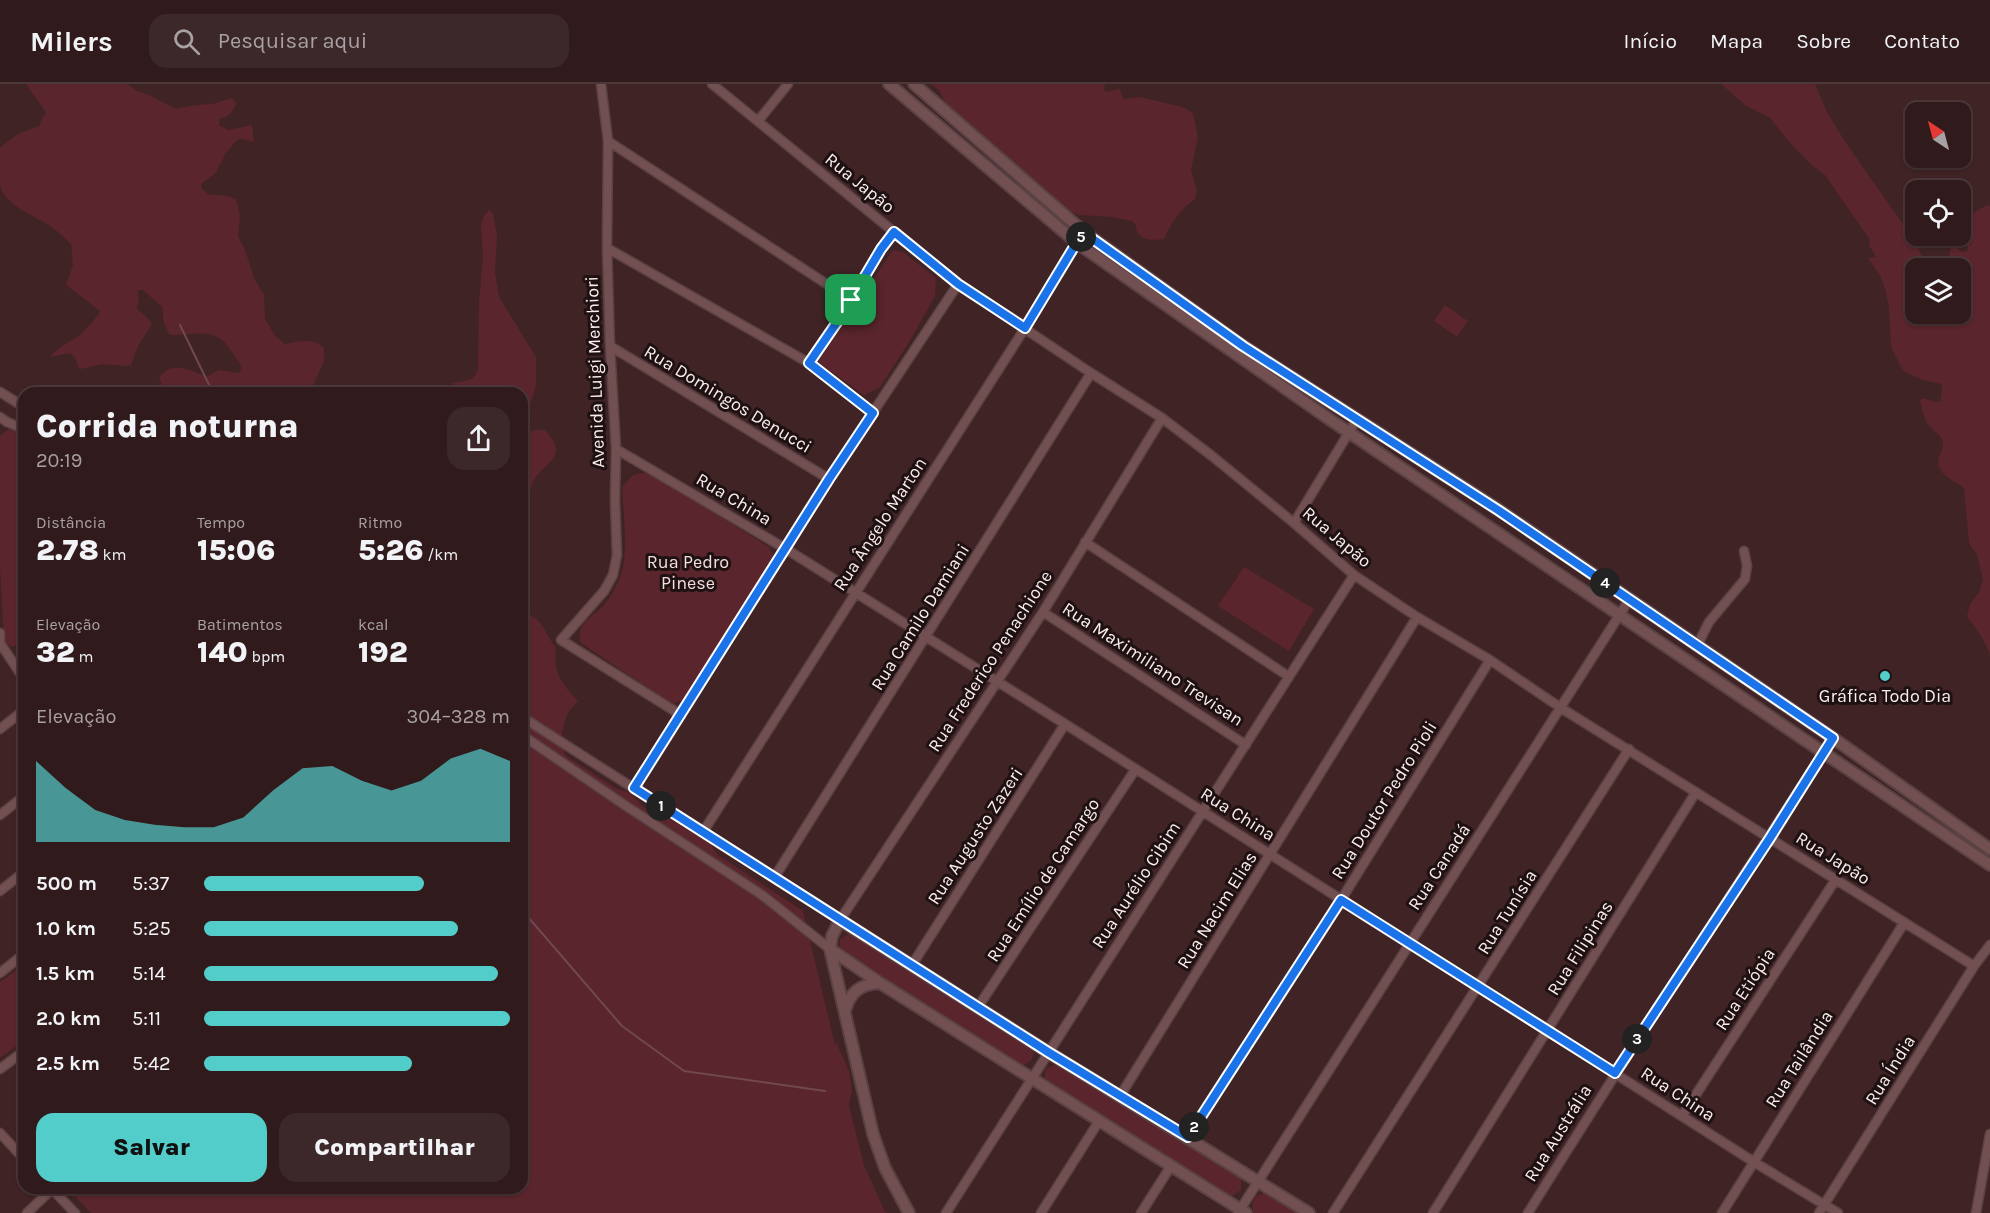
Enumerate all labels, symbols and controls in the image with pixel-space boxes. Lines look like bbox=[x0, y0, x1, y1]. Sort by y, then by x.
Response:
search box bbox=[149, 14, 569, 68]
text: Milers bbox=[30, 25, 113, 58]
icon: search bbox=[170, 25, 203, 58]
text: Pesquisar aqui bbox=[218, 28, 367, 54]
text: Início bbox=[1624, 29, 1677, 53]
text: Mapa bbox=[1710, 29, 1763, 53]
text: Sobre bbox=[1796, 29, 1851, 53]
text: Contato bbox=[1884, 29, 1960, 53]
north arrow bbox=[1905, 102, 1971, 168]
map controls bbox=[1905, 102, 1971, 324]
street label: Rua Japão bbox=[821, 148, 899, 218]
button: locate bbox=[1905, 180, 1971, 246]
pin: 5 bbox=[1066, 222, 1096, 252]
text: 5 bbox=[1076, 227, 1086, 246]
button: layers bbox=[1905, 258, 1971, 324]
pin bbox=[825, 274, 876, 325]
street label: Avenida Luigi Merchiori bbox=[581, 276, 609, 468]
icon: arrive bbox=[834, 283, 867, 316]
street label: Rua Domingos Denucci bbox=[640, 340, 816, 458]
text: Corrida noturna bbox=[36, 407, 299, 445]
button: share bbox=[447, 407, 510, 470]
text: 20:19 bbox=[36, 449, 82, 472]
street label: Rua Ângelo Marton bbox=[829, 453, 931, 595]
street label: Rua China bbox=[692, 468, 776, 530]
street label: Rua Japão bbox=[1298, 502, 1376, 572]
text: Distância bbox=[36, 513, 106, 532]
text: Tempo bbox=[197, 513, 245, 532]
text: Ritmo bbox=[358, 513, 402, 532]
text: 2.78 bbox=[36, 532, 99, 568]
text: 15:06 bbox=[197, 532, 275, 568]
text: 5:26 bbox=[358, 532, 424, 568]
street label: Rua Camilo Damiani bbox=[866, 540, 974, 694]
text: km bbox=[99, 545, 127, 564]
text: /km bbox=[424, 545, 458, 564]
park label: Rua Pedro Pinese bbox=[647, 551, 729, 594]
street label: Rua Frederico Penachione bbox=[923, 566, 1057, 756]
pin: 4 bbox=[1590, 568, 1620, 598]
text: 4 bbox=[1600, 573, 1610, 592]
street label: Rua Maximiliano Trevisan bbox=[1058, 597, 1248, 731]
text: Elevação bbox=[36, 615, 100, 634]
text: Batimentos bbox=[197, 615, 283, 634]
text: kcal bbox=[358, 615, 389, 634]
text: 32 bbox=[36, 634, 75, 670]
text: 140 bbox=[197, 634, 248, 670]
text: 192 bbox=[358, 634, 408, 670]
text: m bbox=[75, 647, 93, 666]
text: bpm bbox=[248, 647, 285, 666]
marker: Gráfica Todo Dia bbox=[1878, 669, 1892, 683]
place label: Gráfica Todo Dia bbox=[1819, 685, 1951, 707]
text: Elevação bbox=[36, 705, 116, 728]
text: 304–328 m bbox=[407, 705, 510, 728]
street label: Rua Doutor Pedro Pioli bbox=[1326, 717, 1442, 883]
street label: Rua Augusto Zazeri bbox=[922, 763, 1028, 909]
street label: Rua China bbox=[1196, 782, 1280, 846]
pin: 1 bbox=[646, 791, 676, 821]
street label: Rua Emílio de Camargo bbox=[982, 794, 1104, 966]
text: 1 bbox=[658, 796, 664, 815]
street label: Rua Aurélio Cibim bbox=[1087, 817, 1185, 953]
street label: Rua Canadá bbox=[1403, 820, 1475, 914]
street label: Rua Japão bbox=[1792, 827, 1874, 889]
street label: Rua Nacim Elias bbox=[1172, 847, 1262, 973]
street label: Rua Tunísia bbox=[1472, 866, 1542, 958]
text: 500 m bbox=[36, 872, 97, 895]
text: 5:37 bbox=[132, 872, 169, 895]
street label: Rua Filipinas bbox=[1542, 897, 1618, 999]
text: 1.0 km bbox=[36, 917, 96, 940]
text: 5:25 bbox=[132, 917, 171, 940]
street label: Rua Etiópia bbox=[1710, 944, 1780, 1034]
text: 1.5 km bbox=[36, 962, 95, 985]
text: 5:14 bbox=[132, 962, 166, 985]
street label: Rua Tailândia bbox=[1760, 1006, 1838, 1112]
text: 2.0 km bbox=[36, 1007, 101, 1030]
text: 5:11 bbox=[132, 1007, 161, 1030]
pin: 3 bbox=[1622, 1024, 1652, 1054]
text: 3 bbox=[1632, 1029, 1642, 1048]
street label: Rua Índia bbox=[1859, 1031, 1920, 1109]
text: 2.5 km bbox=[36, 1052, 100, 1075]
text: 5:42 bbox=[132, 1052, 171, 1075]
street label: Rua China bbox=[1637, 1062, 1719, 1126]
street label: Rua Austrália bbox=[1519, 1080, 1597, 1186]
pin: 2 bbox=[1179, 1112, 1209, 1142]
button: Salvar bbox=[36, 1113, 267, 1182]
button: Compartilhar bbox=[279, 1113, 510, 1182]
text: 2 bbox=[1189, 1117, 1199, 1136]

